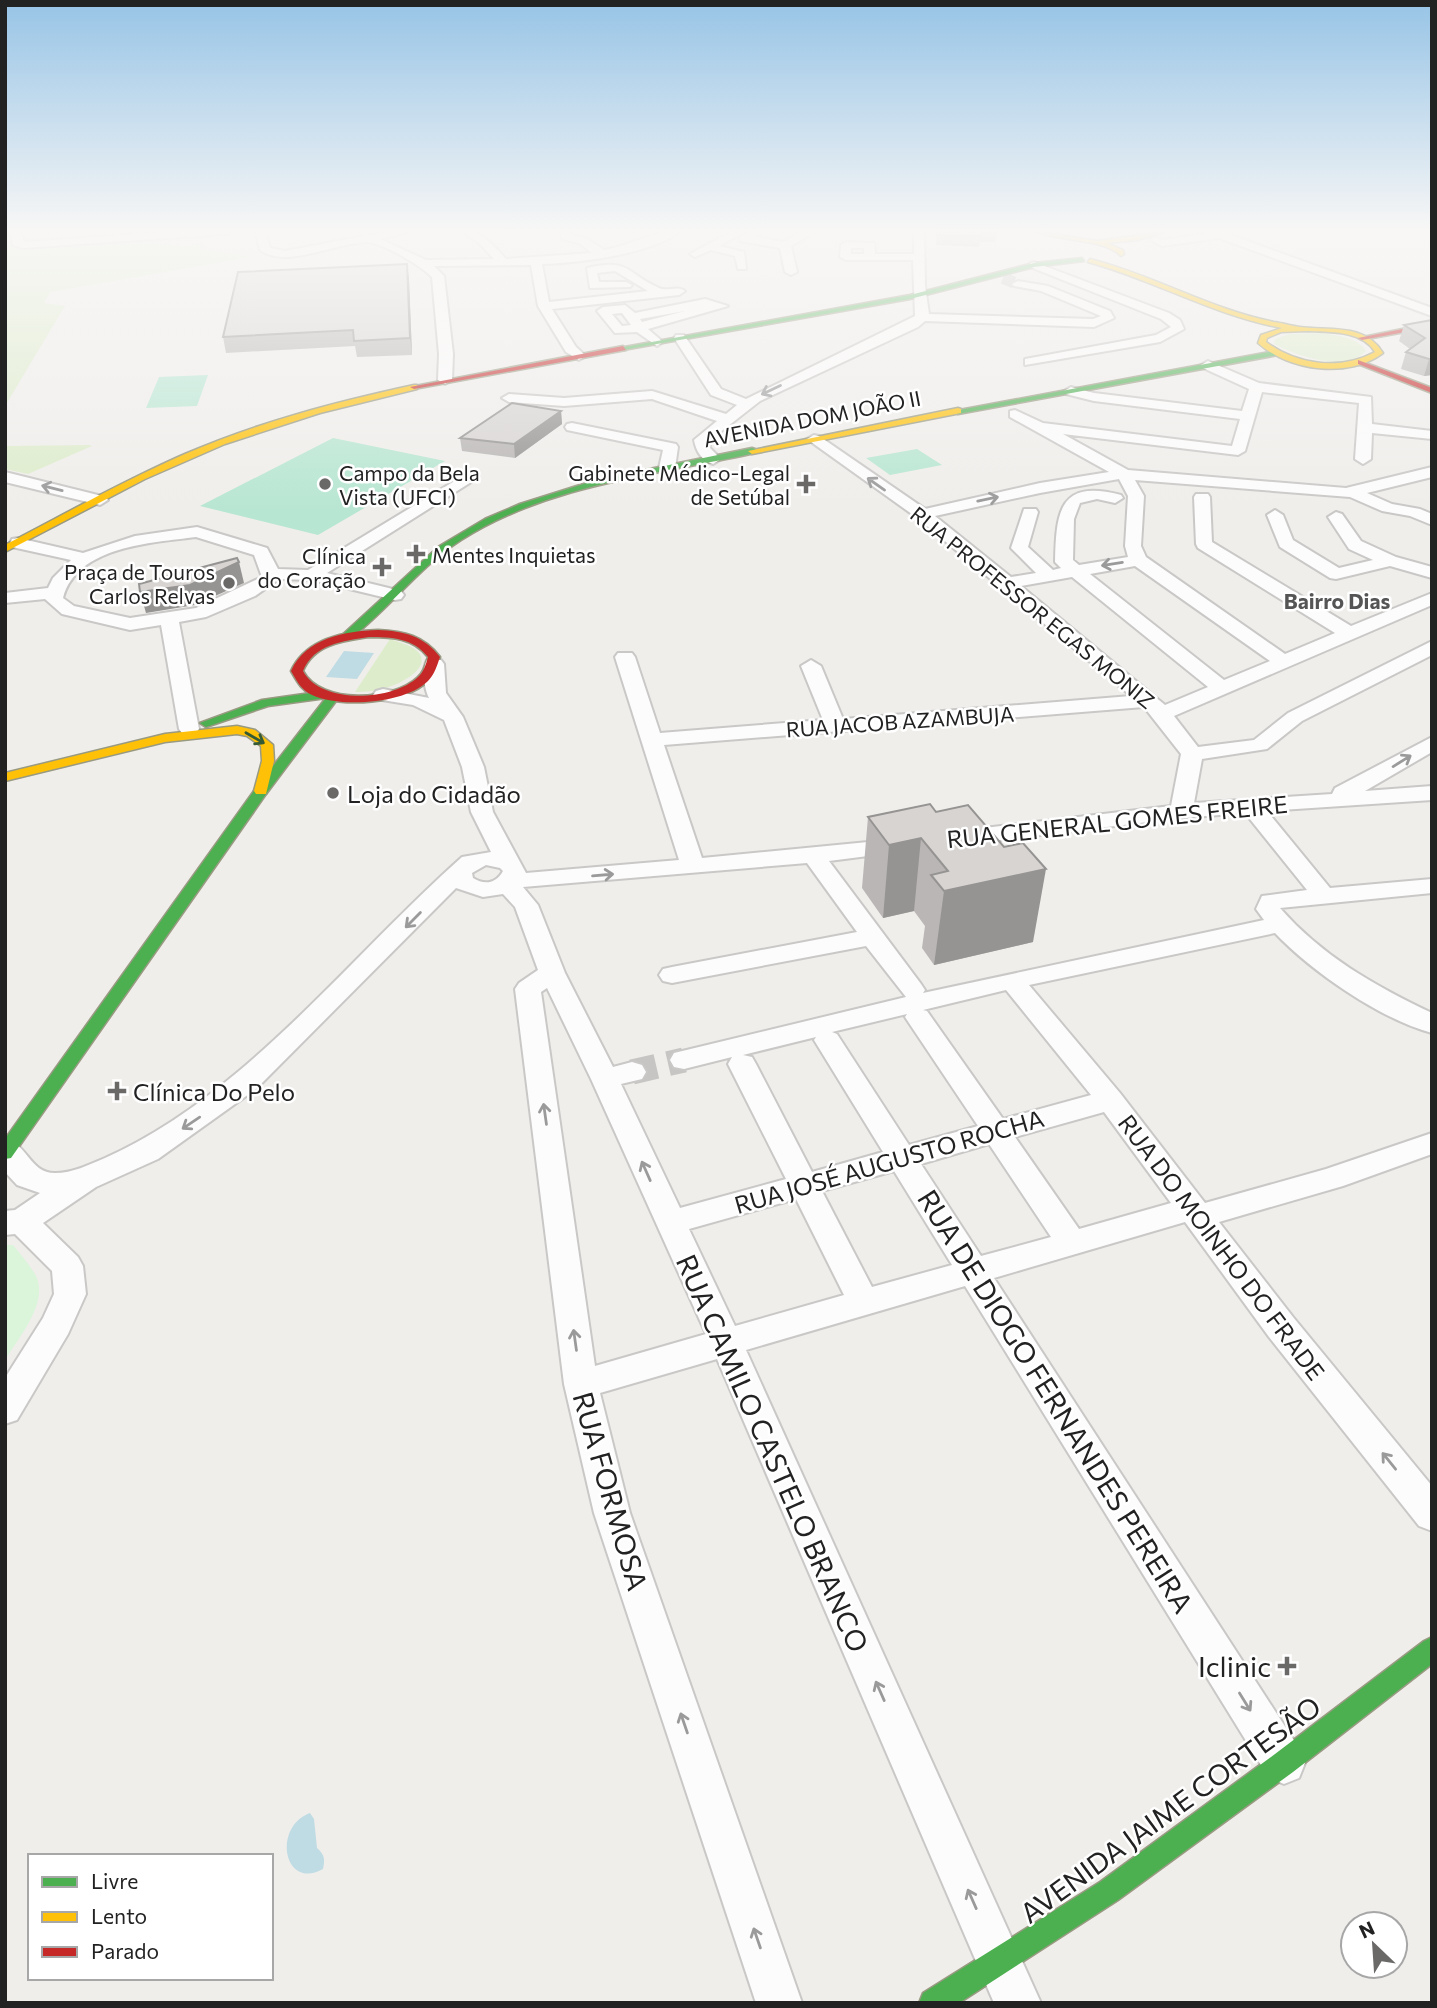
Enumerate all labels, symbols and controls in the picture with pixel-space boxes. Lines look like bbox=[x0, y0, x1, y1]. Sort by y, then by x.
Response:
one-way arrow bbox=[761, 384, 782, 398]
street label: AVENIDA DOM JOÃO II bbox=[701, 385, 923, 451]
place label: Campo da Bela Vista (UFCI) bbox=[339, 460, 480, 509]
place label: Gabinete Médico-Legal de Setúbal bbox=[568, 460, 790, 509]
marker: Gabinete Médico-Legal de Setúbal bbox=[796, 474, 816, 494]
marker: Campo da Bela Vista (UFCI) bbox=[317, 476, 333, 492]
one-way arrow bbox=[867, 477, 886, 491]
one-way arrow bbox=[41, 481, 64, 495]
one-way arrow bbox=[976, 492, 999, 506]
street label: RUA PROFESSOR EGAS MONIZ bbox=[906, 501, 1160, 713]
place label: Mentes Inquietas bbox=[432, 542, 596, 567]
place label: Clínica do Coração bbox=[257, 543, 366, 592]
marker: Mentes Inquietas bbox=[406, 544, 426, 564]
marker: Clínica do Coração bbox=[372, 557, 392, 577]
one-way arrow bbox=[1101, 558, 1124, 571]
place label: Praça de Touros Carlos Relvas bbox=[64, 559, 215, 608]
marker: Praça de Touros Carlos Relvas bbox=[221, 575, 237, 591]
district label: Bairro Dias bbox=[1284, 588, 1390, 613]
street label: RUA JACOB AZAMBUJA bbox=[785, 701, 1015, 741]
one-way arrow bbox=[245, 731, 265, 745]
one-way arrow bbox=[1392, 753, 1412, 767]
place label: Loja do Cidadão bbox=[347, 779, 521, 808]
marker: Loja do Cidadão bbox=[325, 785, 341, 801]
street label: RUA GENERAL GOMES FREIRE bbox=[945, 789, 1289, 853]
one-way arrow bbox=[591, 868, 614, 881]
one-way arrow bbox=[404, 911, 421, 928]
place label: Clínica Do Pelo bbox=[133, 1077, 295, 1106]
marker: Clínica Do Pelo bbox=[107, 1081, 127, 1101]
street label: RUA JOSÉ AUGUSTO ROCHA bbox=[731, 1103, 1047, 1219]
one-way arrow bbox=[538, 1104, 551, 1126]
street label: RUA DO MOINHO DO FRADE bbox=[1113, 1109, 1331, 1385]
one-way arrow bbox=[182, 1115, 201, 1130]
one-way arrow bbox=[639, 1161, 652, 1182]
street label: RUA DE DIOGO FERNANDES PEREIRA bbox=[911, 1183, 1201, 1619]
street label: RUA CAMILO CASTELO BRANCO bbox=[670, 1249, 876, 1657]
one-way arrow bbox=[568, 1329, 581, 1352]
street label: RUA FORMOSA bbox=[566, 1388, 656, 1594]
one-way arrow bbox=[1381, 1453, 1397, 1471]
place label: Iclinic bbox=[1198, 1649, 1271, 1683]
marker: Iclinic bbox=[1277, 1656, 1297, 1676]
one-way arrow bbox=[873, 1681, 886, 1702]
street label: AVENIDA JAIME CORTESÃO bbox=[1013, 1688, 1327, 1930]
one-way arrow bbox=[1239, 1691, 1253, 1711]
one-way arrow bbox=[677, 1712, 689, 1734]
legend bbox=[28, 1854, 273, 1980]
text: Livre bbox=[91, 1868, 138, 1893]
one-way arrow bbox=[965, 1889, 978, 1910]
text: Lento bbox=[91, 1903, 147, 1928]
north arrow bbox=[1339, 1910, 1409, 1980]
text: N bbox=[1355, 1916, 1378, 1943]
one-way arrow bbox=[750, 1928, 762, 1950]
text: Parado bbox=[91, 1938, 159, 1963]

